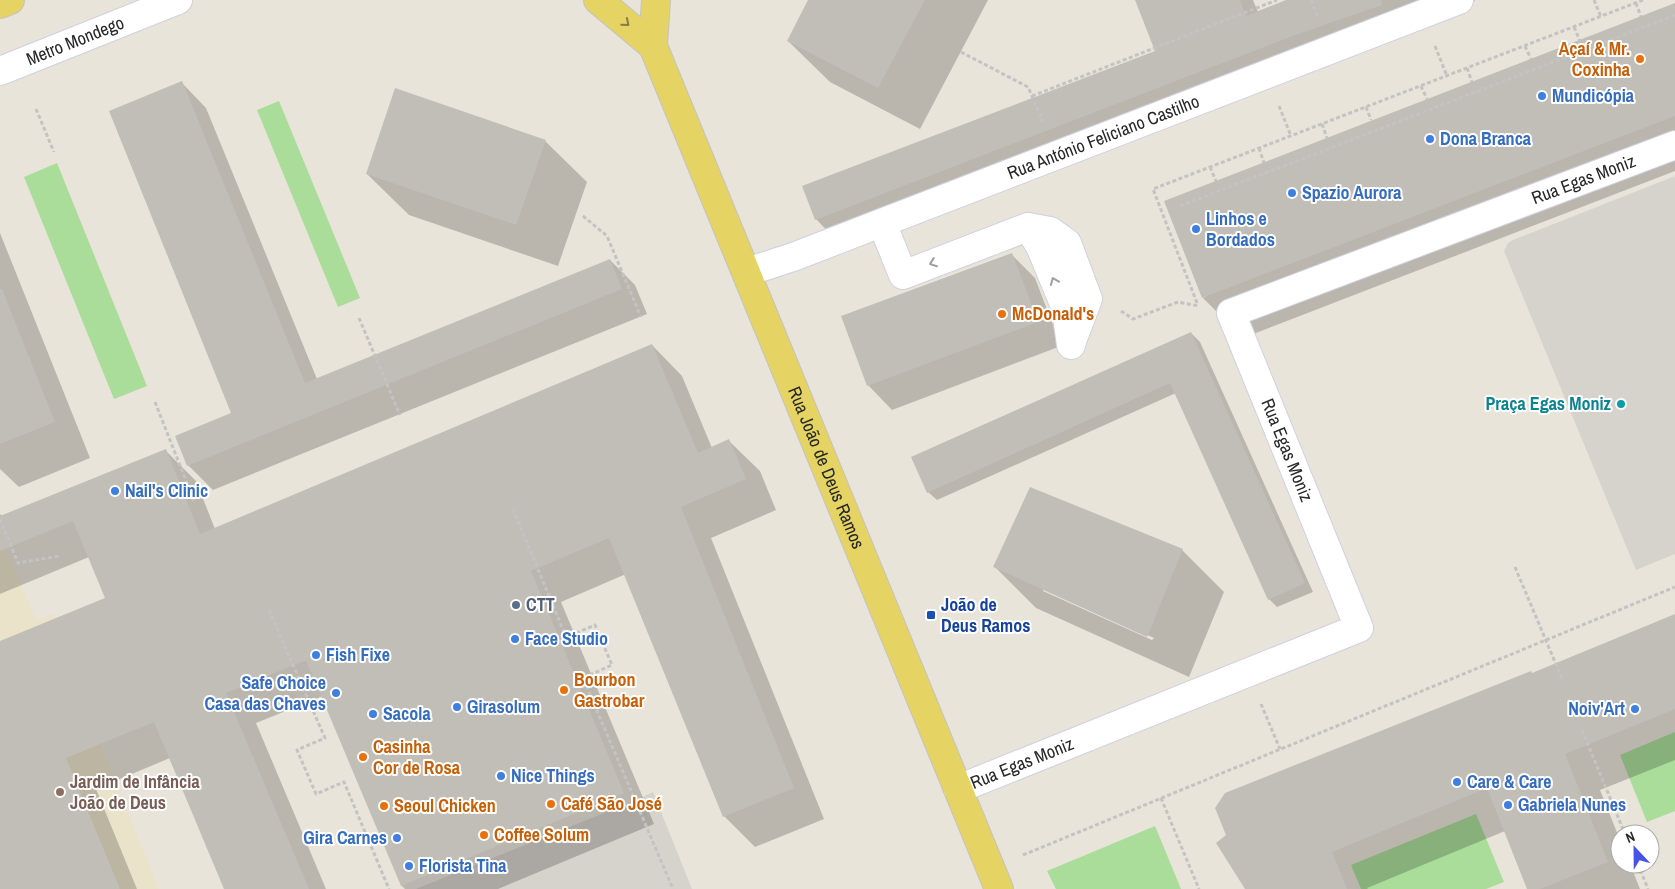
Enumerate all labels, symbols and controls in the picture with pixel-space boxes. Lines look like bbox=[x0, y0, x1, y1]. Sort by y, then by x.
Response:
street label: Metro Mondego bbox=[22, 10, 128, 71]
one-way arrow bbox=[620, 17, 629, 26]
place label: Açaí & Mr. Coxinha bbox=[1559, 36, 1631, 82]
marker: Açaí & Mr. Coxinha bbox=[1634, 53, 1646, 65]
place label: Mundicópia bbox=[1552, 83, 1635, 108]
street label: Rua António Feliciano Castilho bbox=[1004, 88, 1203, 185]
marker: Mundicópia bbox=[1536, 90, 1548, 102]
place label: Dona Branca bbox=[1440, 126, 1532, 151]
marker: Dona Branca bbox=[1424, 133, 1436, 145]
street label: Rua Egas Moniz bbox=[1528, 148, 1639, 210]
place label: Spazio Aurora bbox=[1302, 180, 1402, 205]
marker: Spazio Aurora bbox=[1286, 187, 1298, 199]
place label: Linhos e Bordados bbox=[1206, 206, 1275, 252]
marker: Linhos e Bordados bbox=[1190, 223, 1202, 235]
one-way arrow bbox=[930, 258, 938, 268]
one-way arrow bbox=[1050, 278, 1060, 286]
place label: McDonald's bbox=[1012, 301, 1094, 326]
marker: McDonald's bbox=[996, 308, 1008, 320]
street label: Rua João de Deus Ramos bbox=[782, 383, 871, 552]
place label: Praça Egas Moniz bbox=[1485, 391, 1612, 416]
street label: Rua Egas Moniz bbox=[1255, 395, 1319, 505]
marker: Praça Egas Moniz bbox=[1615, 398, 1627, 410]
place label: Nail's Clinic bbox=[125, 478, 208, 503]
marker: Nail's Clinic bbox=[109, 485, 121, 497]
place label: CTT bbox=[526, 592, 555, 617]
place label: João de Deus Ramos bbox=[941, 592, 1030, 638]
marker: CTT bbox=[510, 599, 522, 611]
marker: João de Deus Ramos bbox=[925, 609, 937, 621]
place label: Face Studio bbox=[525, 626, 608, 651]
marker: Face Studio bbox=[509, 633, 521, 645]
place label: Fish Fixe bbox=[326, 642, 390, 667]
marker: Fish Fixe bbox=[310, 649, 322, 661]
place label: Bourbon Gastrobar bbox=[574, 667, 645, 713]
place label: Safe Choice Casa das Chaves bbox=[205, 670, 326, 716]
marker: Bourbon Gastrobar bbox=[558, 684, 570, 696]
marker: Safe Choice Casa das Chaves bbox=[330, 687, 342, 699]
place label: Girasolum bbox=[467, 694, 540, 719]
place label: Noiv'Art bbox=[1568, 696, 1625, 721]
place label: Sacola bbox=[383, 701, 431, 726]
marker: Girasolum bbox=[451, 701, 463, 713]
marker: Noiv'Art bbox=[1629, 703, 1641, 715]
marker: Sacola bbox=[367, 708, 379, 720]
street label: Rua Egas Moniz bbox=[967, 731, 1077, 795]
place label: Casinha Cor de Rosa bbox=[373, 734, 461, 780]
marker: Casinha Cor de Rosa bbox=[357, 751, 369, 763]
place label: Nice Things bbox=[511, 763, 595, 788]
place label: Jardim de Infância João de Deus bbox=[70, 769, 200, 815]
place label: Care & Care bbox=[1467, 769, 1552, 794]
marker: Nice Things bbox=[495, 770, 507, 782]
marker: Care & Care bbox=[1451, 776, 1463, 788]
marker: Jardim de Infância João de Deus bbox=[54, 786, 66, 798]
place label: Café São José bbox=[561, 791, 662, 816]
place label: Gabriela Nunes bbox=[1518, 792, 1626, 817]
place label: Seoul Chicken bbox=[394, 793, 496, 818]
marker: Café São José bbox=[545, 798, 557, 810]
marker: Gabriela Nunes bbox=[1502, 799, 1514, 811]
marker: Seoul Chicken bbox=[378, 800, 390, 812]
place label: Coffee Solum bbox=[494, 822, 589, 847]
north arrow bbox=[1610, 824, 1660, 874]
place label: Gira Carnes bbox=[303, 825, 387, 850]
text: N bbox=[1623, 827, 1637, 847]
marker: Coffee Solum bbox=[478, 829, 490, 841]
marker: Gira Carnes bbox=[391, 832, 403, 844]
place label: Florista Tina bbox=[419, 853, 507, 878]
marker: Florista Tina bbox=[403, 860, 415, 872]

